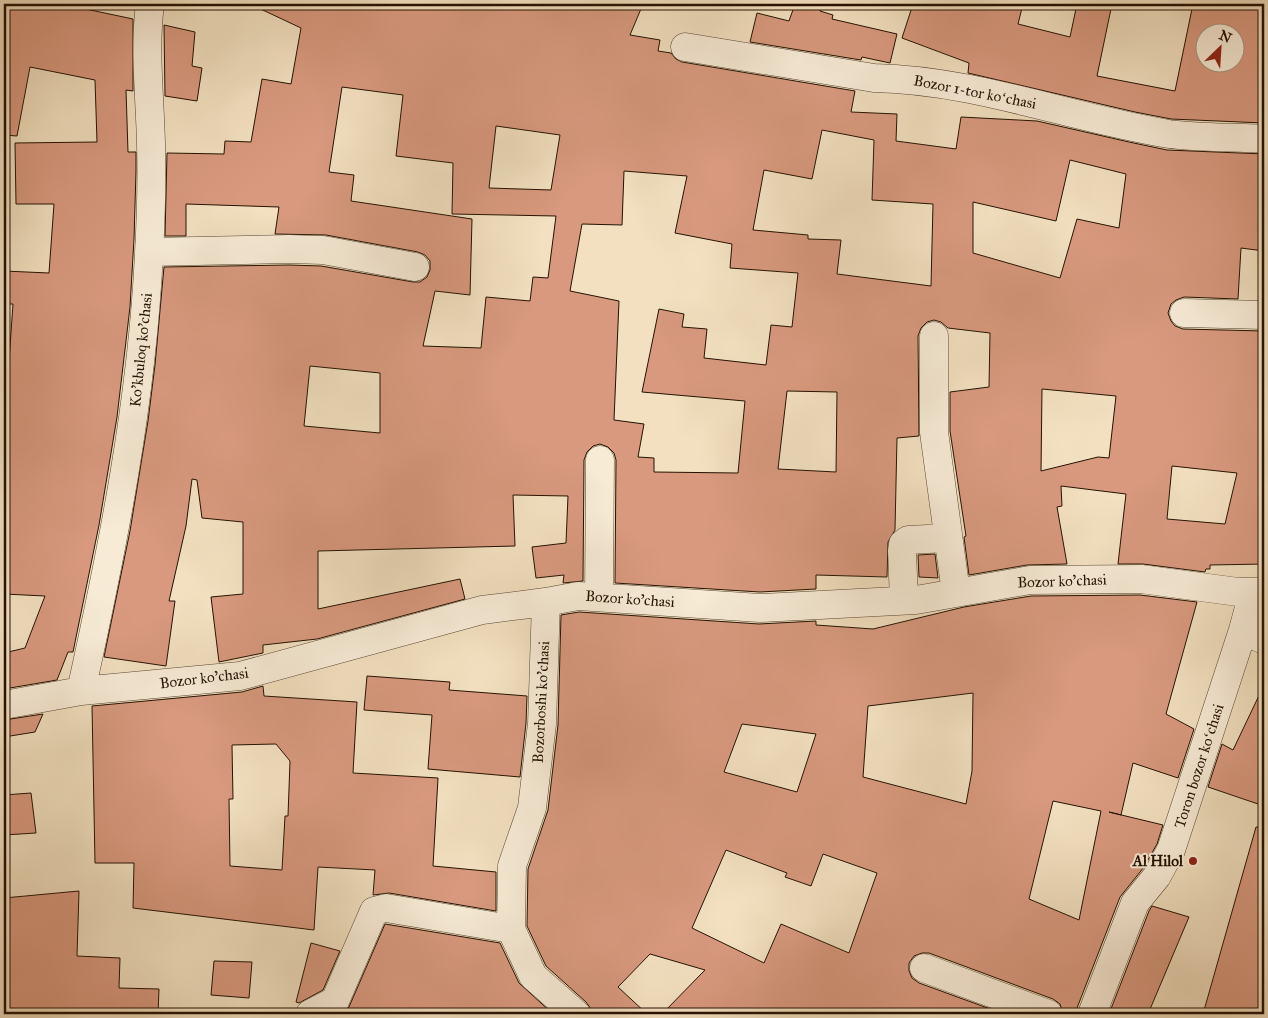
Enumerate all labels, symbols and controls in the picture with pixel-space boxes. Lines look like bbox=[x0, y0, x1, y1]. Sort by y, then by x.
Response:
north arrow bbox=[1196, 22, 1246, 72]
text: N bbox=[1216, 26, 1234, 47]
street label: Bozor 1-tor koʻchasi bbox=[912, 71, 1038, 113]
street label: Ko'kbuloq ko'chasi bbox=[126, 292, 157, 408]
street label: Bozor ko'chasi bbox=[1017, 570, 1107, 592]
street label: Bozor ko'chasi bbox=[585, 587, 675, 611]
street label: Bozorboshi ko'chasi bbox=[529, 640, 553, 764]
street label: Bozor ko'chasi bbox=[158, 664, 250, 692]
street label: Toron bozor koʻchasi bbox=[1170, 702, 1228, 830]
place label: Al Hilol bbox=[1132, 852, 1184, 870]
marker: Al Hilol bbox=[1187, 855, 1199, 867]

